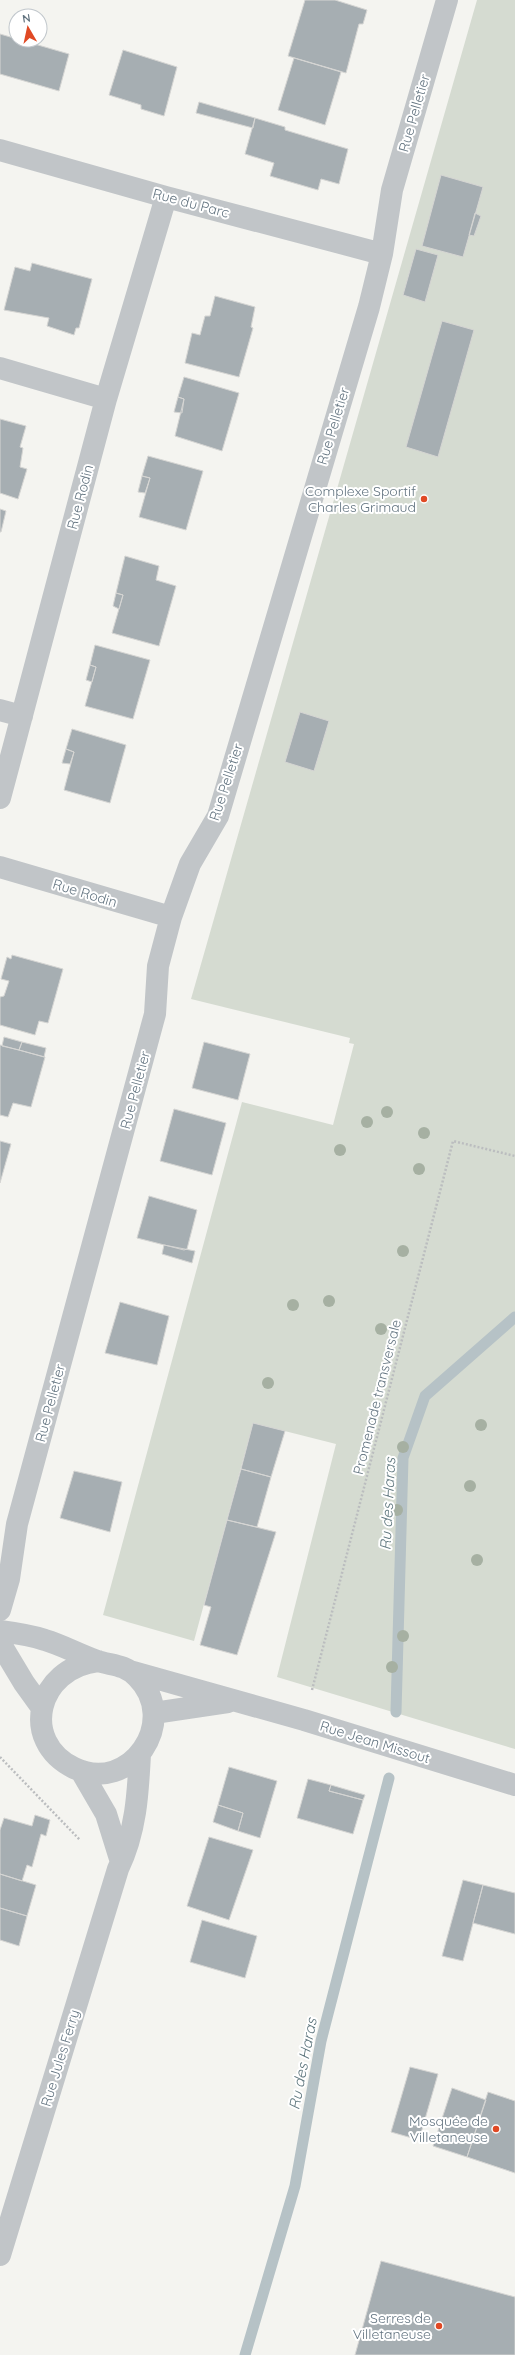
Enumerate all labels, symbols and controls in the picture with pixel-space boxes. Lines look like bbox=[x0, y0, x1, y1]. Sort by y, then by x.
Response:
north arrow bbox=[8, 8, 48, 48]
text: N bbox=[21, 11, 32, 26]
street label: Rue Pelletier bbox=[394, 71, 434, 154]
street label: Rue du Parc bbox=[151, 184, 231, 222]
street label: Rue Pelletier bbox=[313, 384, 354, 467]
street label: Rue Rodin bbox=[63, 463, 97, 531]
place label: Complexe Sportif Charles Grimaud bbox=[305, 482, 416, 516]
marker: Complexe Sportif Charles Grimaud bbox=[419, 494, 429, 504]
street label: Rue Pelletier bbox=[205, 740, 247, 823]
street label: Rue Rodin bbox=[51, 875, 119, 911]
street label: Rue Pelletier bbox=[116, 1048, 154, 1131]
street label: Promenade transversale bbox=[349, 1317, 405, 1476]
street label: Rue Pelletier bbox=[31, 1361, 69, 1444]
water label: Ru des Haras bbox=[376, 1456, 399, 1551]
street label: Rue Jean Missout bbox=[318, 1717, 432, 1767]
street label: Rue Jules Ferry bbox=[37, 2007, 83, 2109]
water label: Ru des Haras bbox=[284, 2016, 321, 2111]
place label: Mosquée de Villetaneuse bbox=[409, 2112, 488, 2146]
marker: Mosquée de Villetaneuse bbox=[491, 2124, 501, 2134]
place label: Serres de Villetaneuse bbox=[353, 2309, 431, 2343]
marker: Serres de Villetaneuse bbox=[434, 2321, 444, 2331]

